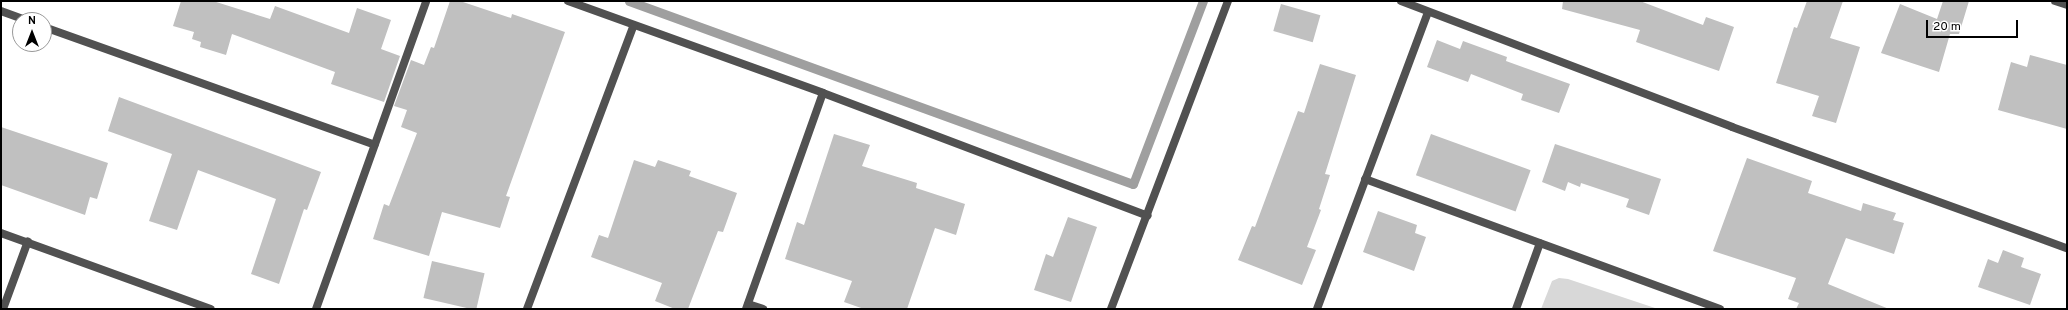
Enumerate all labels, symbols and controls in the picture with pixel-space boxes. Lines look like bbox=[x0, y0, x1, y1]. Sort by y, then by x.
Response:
north arrow bbox=[12, 12, 52, 52]
scale bar bbox=[1928, 12, 2020, 38]
text: N bbox=[28, 14, 36, 28]
text: 20 m bbox=[1933, 19, 1961, 35]

